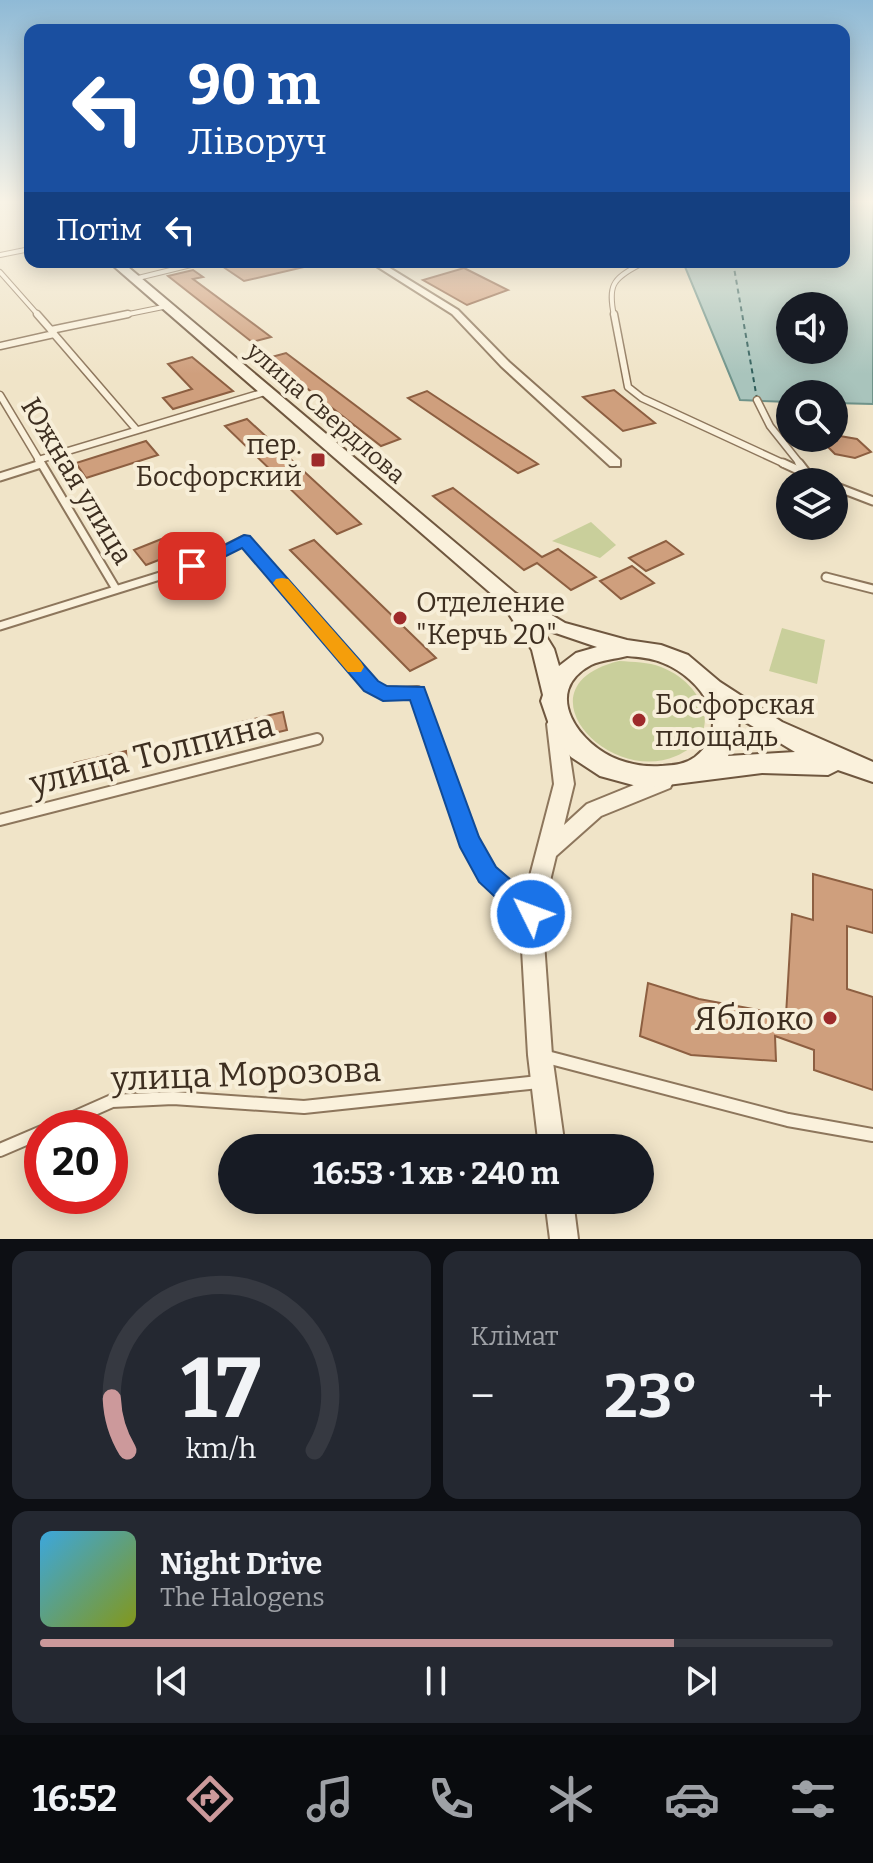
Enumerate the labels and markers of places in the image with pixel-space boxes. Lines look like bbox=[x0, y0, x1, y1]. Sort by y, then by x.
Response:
place label: пер. Босфорский bbox=[136, 428, 302, 493]
marker: пер. Босфорский bbox=[309, 451, 327, 469]
pin bbox=[158, 532, 226, 600]
place label: Отделение "Керчь 20" bbox=[416, 586, 565, 651]
marker: Отделение "Керчь 20" bbox=[391, 609, 409, 627]
place label: Босфорская площадь bbox=[655, 688, 815, 753]
marker: Босфорская площадь bbox=[630, 711, 648, 729]
place label: Яблоко bbox=[694, 998, 814, 1039]
marker: Яблоко bbox=[821, 1009, 839, 1027]

